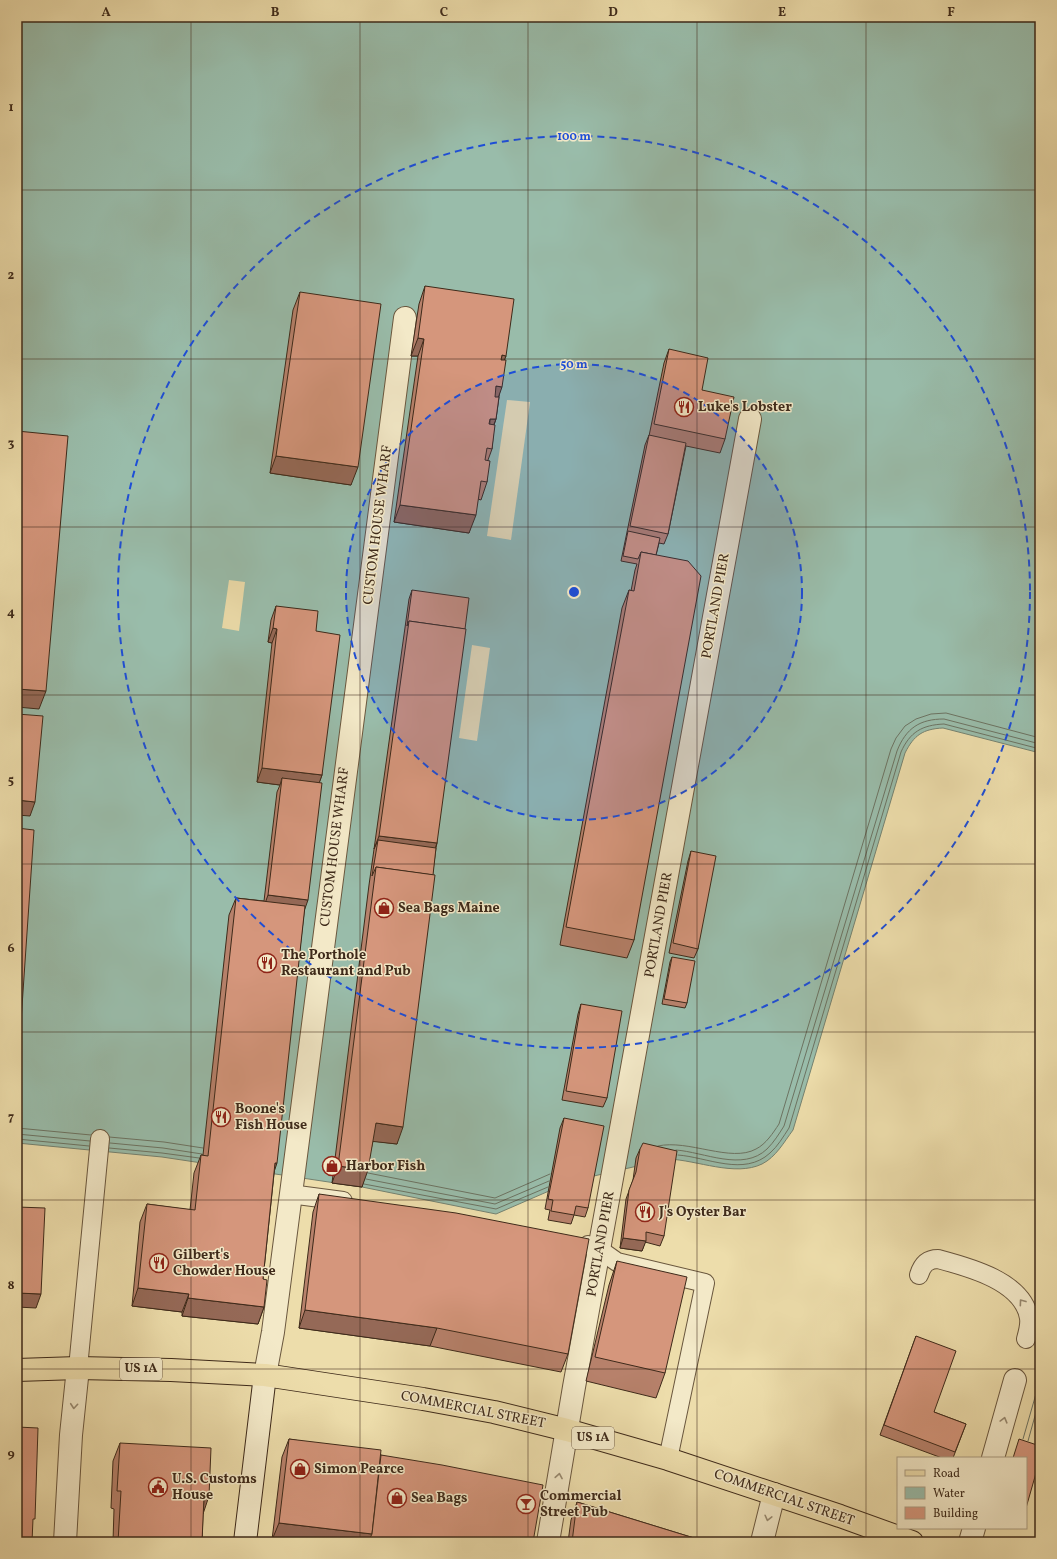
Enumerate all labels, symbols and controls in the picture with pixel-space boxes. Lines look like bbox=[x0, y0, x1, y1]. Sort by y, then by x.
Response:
text: A bbox=[101, 4, 111, 22]
text: B bbox=[271, 4, 280, 22]
text: C bbox=[440, 4, 448, 22]
text: D bbox=[608, 4, 618, 22]
text: E bbox=[778, 4, 786, 22]
text: F bbox=[947, 4, 955, 22]
text: 1 bbox=[8, 99, 14, 117]
text: 100 m bbox=[557, 129, 591, 145]
text: 2 bbox=[8, 267, 15, 285]
text: 50 m bbox=[560, 357, 588, 373]
restaurant icon: Luke's Lobster bbox=[673, 396, 695, 418]
place label: Luke's Lobster bbox=[698, 398, 792, 417]
text: 3 bbox=[8, 435, 15, 453]
street label: CUSTOM HOUSE WHARF bbox=[359, 444, 397, 606]
street label: PORTLAND PIER bbox=[697, 551, 735, 660]
centre of rings bbox=[567, 585, 581, 599]
text: 4 bbox=[7, 604, 15, 622]
street label: CUSTOM HOUSE WHARF bbox=[316, 766, 354, 928]
text: 5 bbox=[8, 772, 14, 790]
street label: PORTLAND PIER bbox=[640, 870, 678, 979]
shop icon: Sea Bags Maine bbox=[373, 897, 395, 919]
place label: Sea Bags Maine bbox=[398, 899, 500, 918]
text: 6 bbox=[7, 940, 15, 958]
place label: The Porthole Restaurant and Pub bbox=[281, 946, 411, 981]
restaurant icon: The Porthole Restaurant and Pub bbox=[256, 952, 278, 974]
place label: Boone's Fish House bbox=[235, 1100, 307, 1135]
restaurant icon: Boone's Fish House bbox=[210, 1106, 232, 1128]
text: 7 bbox=[8, 1109, 14, 1127]
shop icon: Harbor Fish bbox=[321, 1155, 343, 1177]
place label: Harbor Fish bbox=[346, 1157, 425, 1176]
street label: PORTLAND PIER bbox=[582, 1189, 620, 1298]
restaurant icon: J's Oyster Bar bbox=[634, 1201, 656, 1223]
place label: J's Oyster Bar bbox=[658, 1203, 747, 1222]
place label: Gilbert's Chowder House bbox=[173, 1246, 276, 1281]
restaurant icon: Gilbert's Chowder House bbox=[148, 1252, 170, 1274]
text: 8 bbox=[7, 1277, 15, 1295]
one-way arrow bbox=[1019, 1299, 1027, 1306]
road number: US 1A bbox=[120, 1358, 162, 1380]
street label: COMMERCIAL STREET bbox=[399, 1387, 547, 1433]
one-way arrow bbox=[69, 1403, 78, 1409]
one-way arrow bbox=[999, 1417, 1008, 1424]
road number: US 1A bbox=[572, 1427, 614, 1449]
text: 9 bbox=[7, 1445, 15, 1463]
legend bbox=[897, 1457, 1027, 1529]
shop icon: Simon Pearce bbox=[289, 1458, 311, 1480]
place label: Simon Pearce bbox=[314, 1460, 404, 1479]
street label: COMMERCIAL STREET bbox=[711, 1465, 857, 1531]
text: Road bbox=[933, 1466, 960, 1482]
place label: U.S. Customs House bbox=[172, 1470, 257, 1505]
one-way arrow bbox=[554, 1473, 563, 1479]
public building icon: U.S. Customs House bbox=[147, 1476, 169, 1498]
text: Water bbox=[933, 1486, 965, 1502]
shop icon: Sea Bags bbox=[386, 1487, 408, 1509]
place label: Commercial Street Pub bbox=[540, 1487, 622, 1522]
place label: Sea Bags bbox=[411, 1489, 468, 1508]
bar icon: Commercial Street Pub bbox=[515, 1493, 537, 1515]
text: Building bbox=[933, 1506, 978, 1522]
one-way arrow bbox=[764, 1514, 773, 1521]

